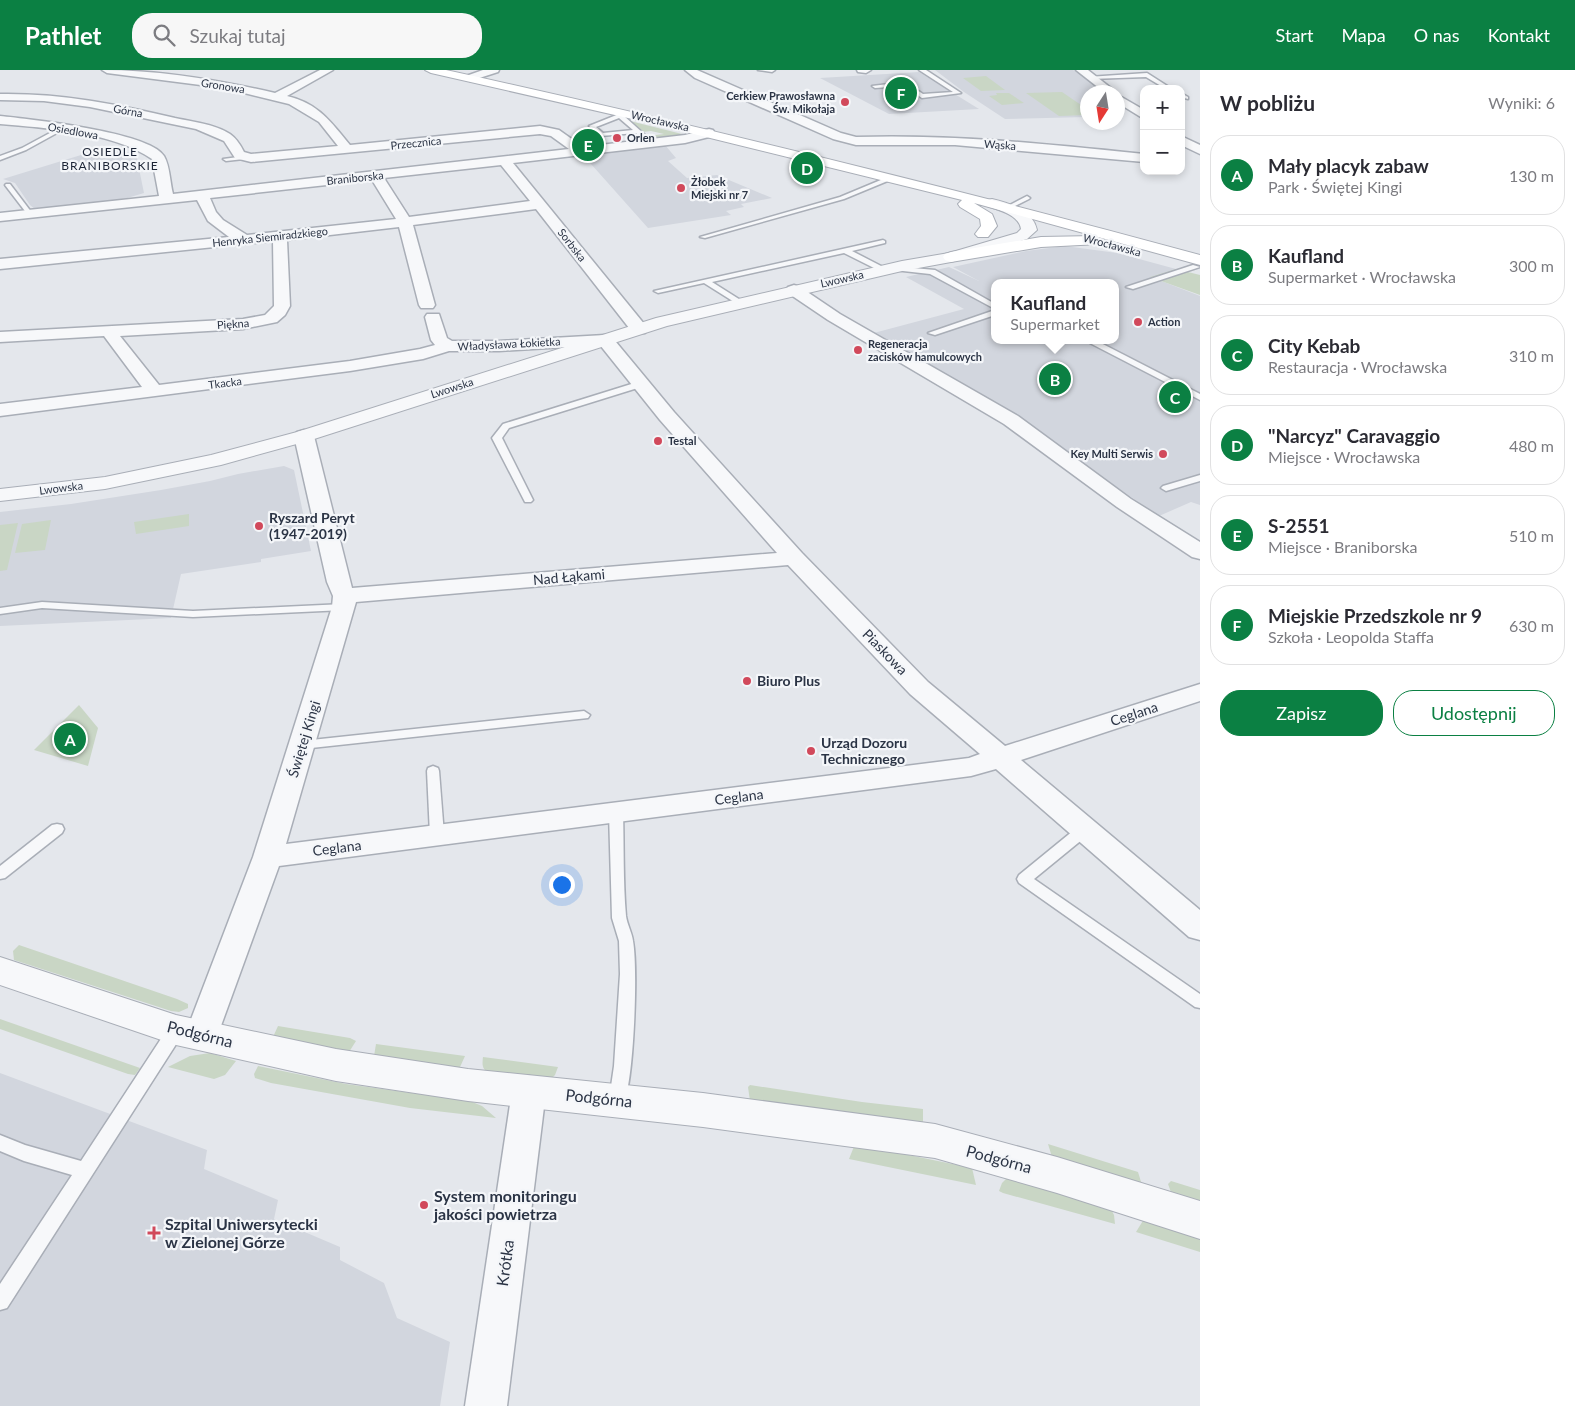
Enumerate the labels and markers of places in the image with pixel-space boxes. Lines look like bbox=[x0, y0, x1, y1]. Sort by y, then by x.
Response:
pin: F bbox=[885, 74, 917, 112]
place label: Cerkiew Prawosławna Św. Mikołaja bbox=[726, 89, 835, 115]
marker: Cerkiew Prawosławna Św. Mikołaja bbox=[839, 96, 851, 108]
pin: E bbox=[572, 126, 604, 164]
place label: Orlen bbox=[627, 131, 655, 144]
marker: Orlen bbox=[611, 132, 623, 144]
pin: D bbox=[791, 149, 823, 187]
place label: Żłobek Miejski nr 7 bbox=[691, 175, 748, 201]
marker: Żłobek Miejski nr 7 bbox=[675, 182, 687, 194]
place label: Action bbox=[1147, 315, 1180, 328]
marker: Action bbox=[1132, 316, 1144, 328]
place label: Regeneracja zacisków hamulcowych bbox=[868, 337, 982, 363]
marker: Regeneracja zacisków hamulcowych bbox=[852, 344, 864, 356]
pin: B bbox=[1039, 360, 1071, 398]
pin: C bbox=[1159, 378, 1191, 416]
place label: Testal bbox=[668, 434, 697, 447]
marker: Testal bbox=[652, 435, 664, 447]
place label: Key Multi Serwis bbox=[1071, 447, 1153, 460]
marker: Key Multi Serwis bbox=[1157, 448, 1169, 460]
place label: Ryszard Peryt (1947-2019) bbox=[269, 509, 355, 542]
marker: Ryszard Peryt (1947-2019) bbox=[253, 520, 265, 532]
place label: Biuro Plus bbox=[757, 672, 820, 689]
marker: Biuro Plus bbox=[741, 675, 753, 687]
pin: A bbox=[54, 720, 86, 758]
place label: Urząd Dozoru Technicznego bbox=[821, 734, 907, 767]
marker: Urząd Dozoru Technicznego bbox=[805, 745, 817, 757]
place label: System monitoringu jakości powietrza bbox=[433, 1186, 577, 1223]
marker: System monitoringu jakości powietrza bbox=[418, 1199, 430, 1211]
place label: Szpital Uniwersytecki w Zielonej Górze bbox=[165, 1214, 318, 1251]
marker: Szpital Uniwersytecki w Zielonej Górze bbox=[147, 1226, 161, 1240]

